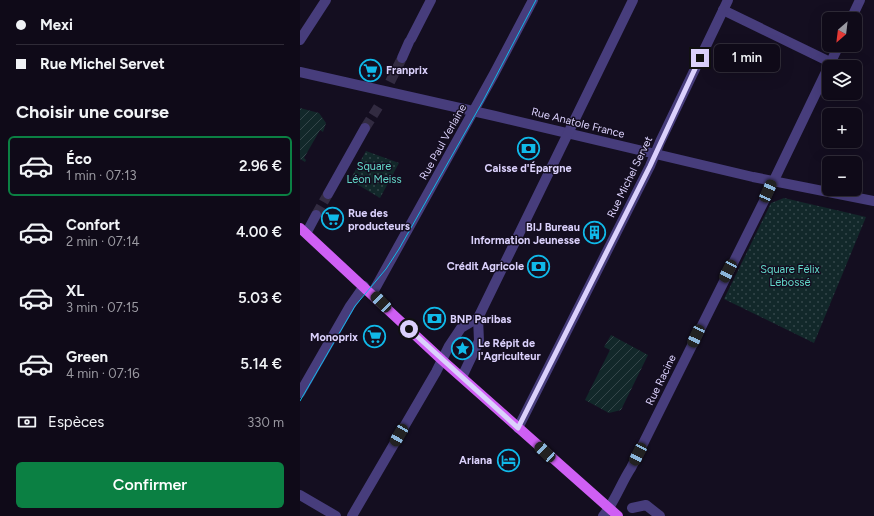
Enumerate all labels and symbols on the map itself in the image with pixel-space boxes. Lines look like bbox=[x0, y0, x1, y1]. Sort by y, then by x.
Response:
north arrow bbox=[822, 12, 862, 52]
callout: 1 min bbox=[714, 44, 780, 72]
route end bbox=[691, 49, 709, 67]
supermarket icon: Franprix bbox=[357, 57, 383, 83]
place label: Franprix bbox=[386, 64, 428, 77]
street label: Rue Paul Verlaine bbox=[417, 102, 469, 182]
street label: Rue Anatole France bbox=[530, 105, 626, 141]
street label: Rue Michel Servet bbox=[605, 134, 655, 220]
bank icon: Caisse d'Épargne bbox=[515, 135, 541, 161]
park label: Square Léon Meiss bbox=[346, 160, 402, 186]
place label: Caisse d'Épargne bbox=[485, 161, 572, 175]
car bbox=[758, 178, 778, 204]
supermarket icon: Rue des producteurs bbox=[319, 206, 345, 232]
place label: Rue des producteurs bbox=[348, 207, 410, 233]
building icon: BIJ Bureau Information Jeunesse bbox=[582, 220, 608, 246]
place label: BIJ Bureau Information Jeunesse bbox=[471, 221, 580, 247]
bank icon: Crédit Agricole bbox=[526, 253, 552, 279]
car bbox=[717, 258, 739, 284]
place label: Crédit Agricole bbox=[447, 260, 524, 273]
park label: Square Félix Lebossé bbox=[760, 263, 820, 289]
car bbox=[368, 289, 394, 315]
bank icon: BNP Paribas bbox=[421, 306, 447, 332]
place label: BNP Paribas bbox=[450, 313, 511, 326]
route start bbox=[400, 320, 418, 338]
car bbox=[685, 323, 707, 349]
supermarket icon: Monoprix bbox=[361, 324, 387, 350]
place label: Monoprix bbox=[310, 331, 358, 344]
place icon: Le Répit de l'Agriculteur bbox=[450, 336, 476, 362]
place label: Le Répit de l'Agriculteur bbox=[478, 337, 541, 363]
street label: Rue Racine bbox=[643, 352, 679, 408]
car bbox=[388, 422, 410, 448]
car bbox=[532, 439, 558, 465]
car bbox=[627, 441, 649, 467]
hotel icon: Ariana bbox=[495, 447, 521, 473]
place label: Ariana bbox=[459, 454, 492, 467]

